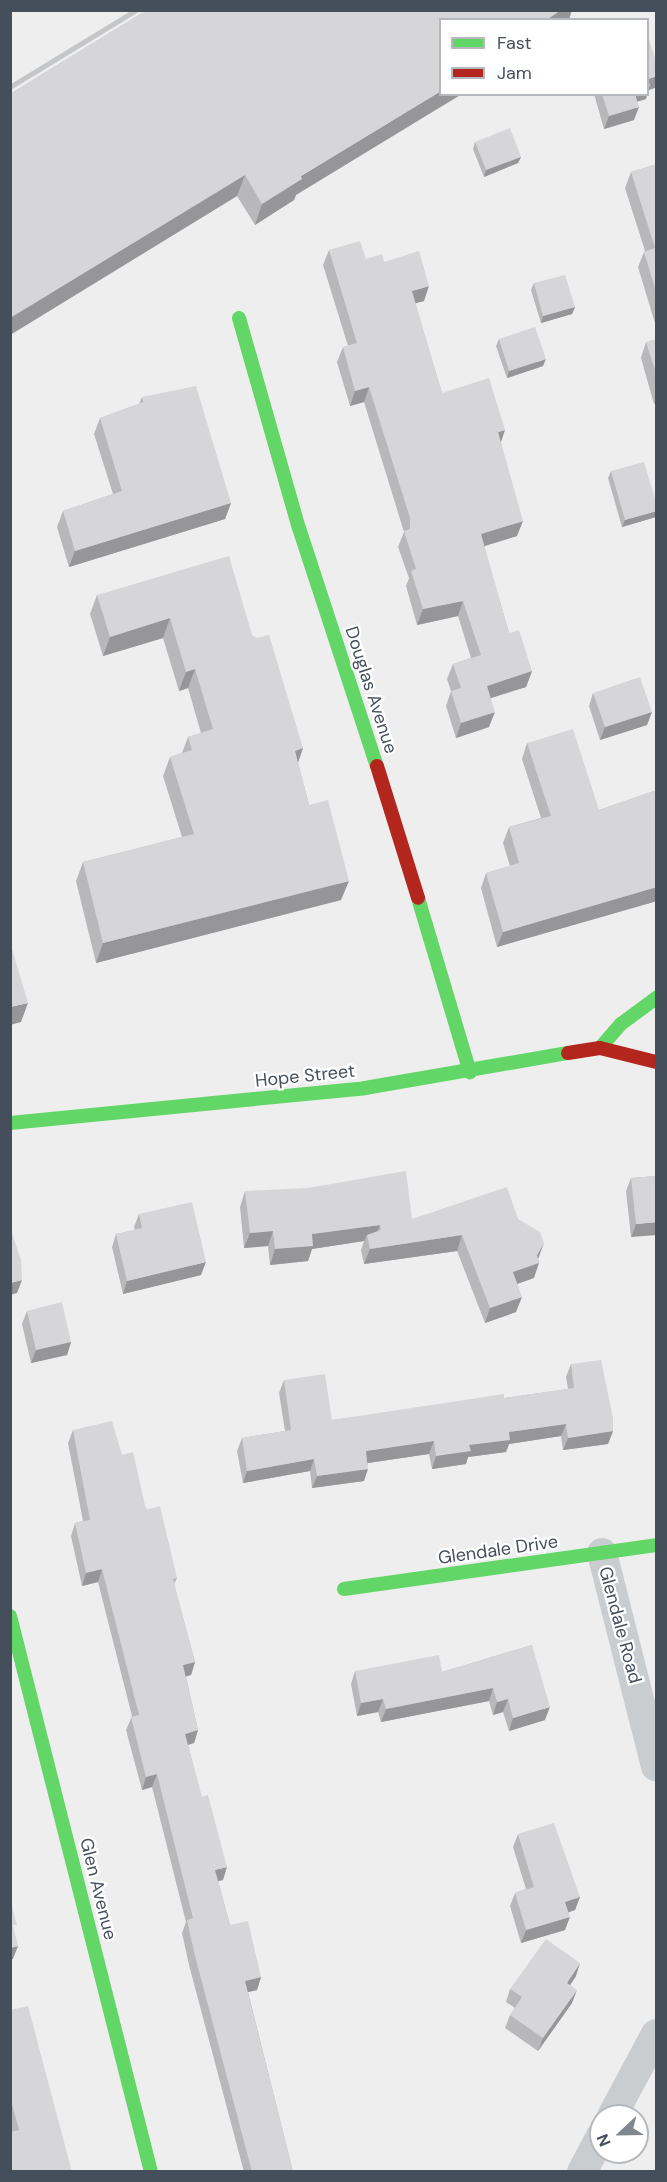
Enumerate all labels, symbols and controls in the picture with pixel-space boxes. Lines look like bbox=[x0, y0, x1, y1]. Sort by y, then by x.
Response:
legend bbox=[439, 18, 649, 96]
text: Fast bbox=[497, 31, 532, 55]
text: Jam bbox=[497, 61, 532, 85]
street label: Douglas Avenue bbox=[340, 624, 402, 756]
street label: Hope Street bbox=[254, 1060, 356, 1092]
street label: Glendale Drive bbox=[437, 1531, 559, 1569]
street label: Glendale Road bbox=[594, 1564, 646, 1686]
street label: Glen Avenue bbox=[75, 1836, 121, 1942]
north arrow bbox=[589, 2104, 649, 2164]
text: N bbox=[592, 2131, 616, 2150]

